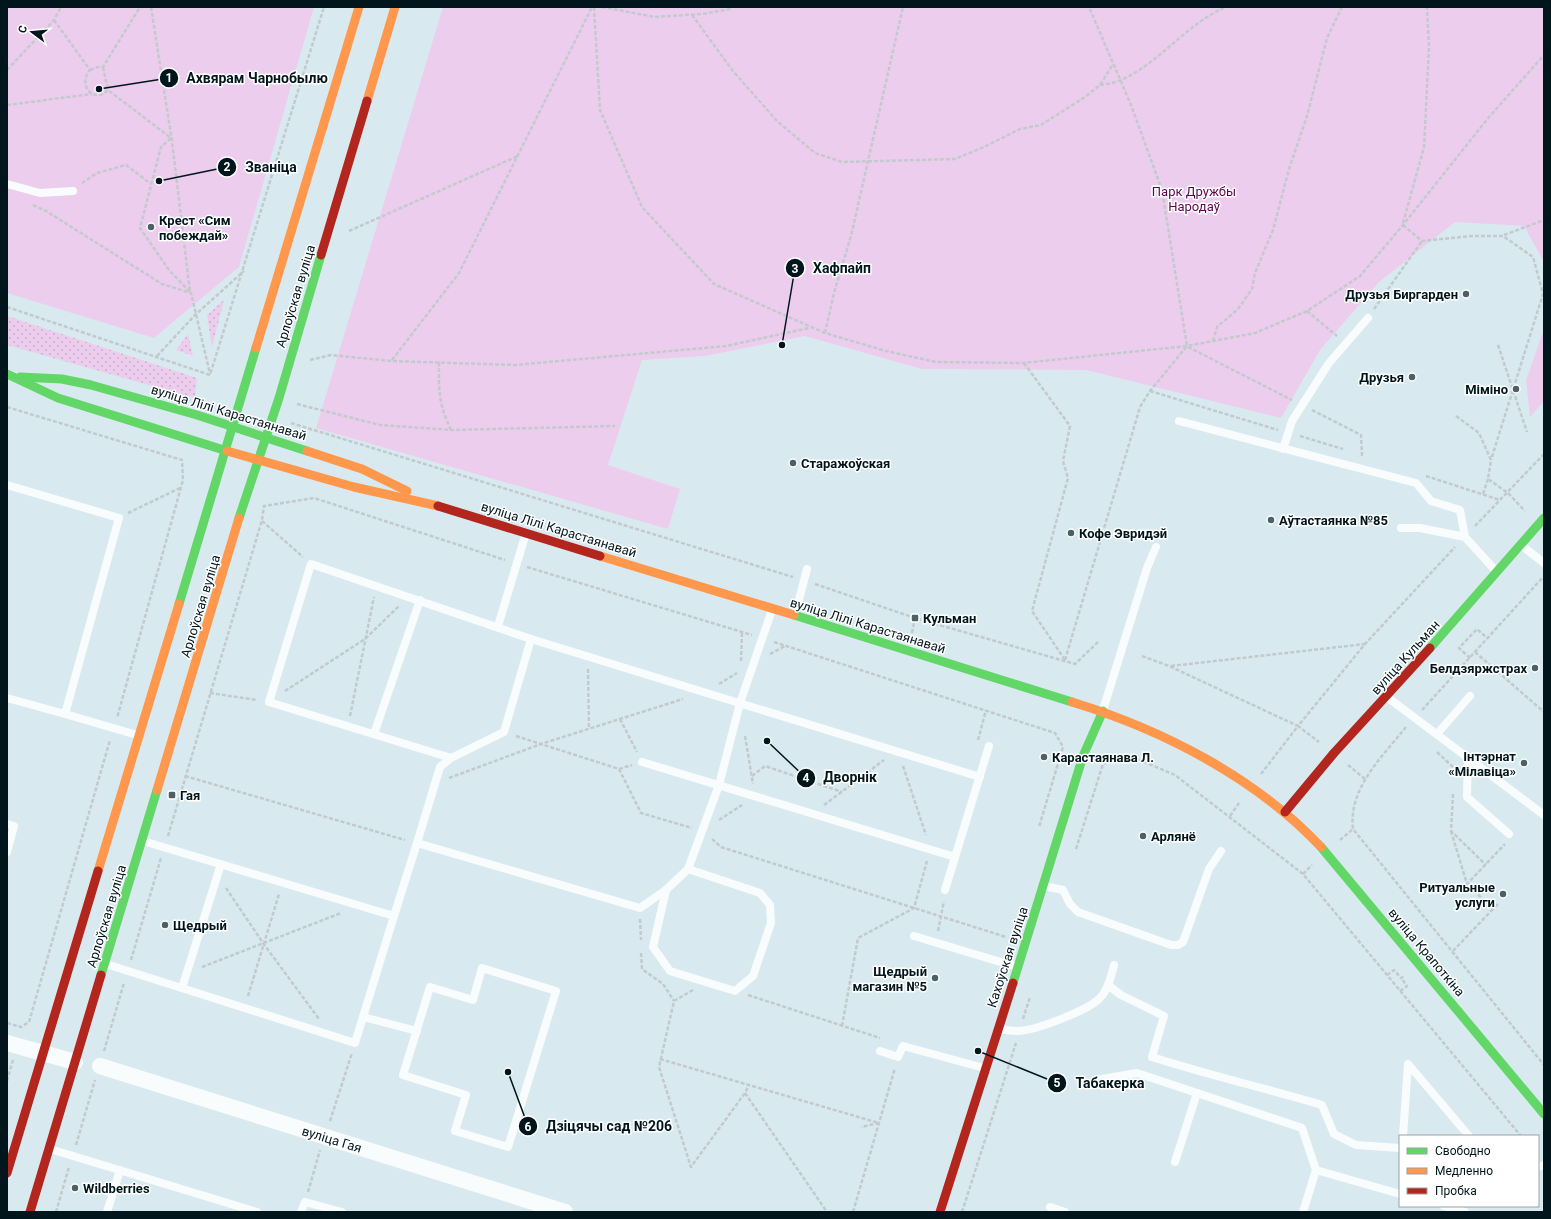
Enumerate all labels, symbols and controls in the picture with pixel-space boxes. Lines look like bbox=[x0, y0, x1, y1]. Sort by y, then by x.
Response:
north arrow bbox=[12, 12, 52, 52]
text: С bbox=[16, 24, 30, 35]
callout: Ахвярам Чарнобылю bbox=[159, 65, 336, 91]
text: Ахвярам Чарнобылю bbox=[186, 70, 328, 86]
text: 1 bbox=[166, 71, 172, 85]
callout: Званіца bbox=[217, 154, 305, 180]
text: Званіца bbox=[245, 159, 297, 175]
text: 2 bbox=[224, 160, 231, 174]
park label: Парк Дружбы Народаў bbox=[1152, 184, 1236, 214]
place label: Крест «Сим побеждай» bbox=[159, 213, 231, 243]
marker: Крест «Сим побеждай» bbox=[146, 222, 156, 232]
street label: Арлоўская вуліца bbox=[273, 243, 318, 349]
callout: Хафпайп bbox=[785, 255, 879, 281]
text: Хафпайп bbox=[813, 260, 871, 276]
text: 3 bbox=[792, 262, 799, 276]
place label: Друзья Биргарден bbox=[1345, 287, 1458, 302]
marker: Друзья Биргарден bbox=[1461, 289, 1471, 299]
place label: Друзья bbox=[1359, 370, 1404, 385]
marker: Друзья bbox=[1407, 372, 1417, 382]
street label: вуліца Лілі Карастаянавай bbox=[149, 382, 308, 443]
place label: Міміно bbox=[1465, 382, 1508, 397]
marker: Міміно bbox=[1511, 384, 1521, 394]
place label: Старажоўская bbox=[801, 456, 890, 471]
marker: Старажоўская bbox=[788, 458, 798, 468]
street label: вуліца Лілі Карастаянавай bbox=[479, 499, 638, 560]
place label: Аўтастаянка №85 bbox=[1279, 513, 1388, 528]
marker: Аўтастаянка №85 bbox=[1266, 515, 1276, 525]
place label: Кофе Эвридэй bbox=[1079, 526, 1167, 541]
marker: Кофе Эвридэй bbox=[1066, 528, 1076, 538]
street label: Арлоўская вуліца bbox=[178, 553, 223, 659]
street label: вуліца Лілі Карастаянавай bbox=[788, 595, 947, 656]
place label: Кульман bbox=[923, 611, 976, 626]
marker: Кульман bbox=[910, 613, 920, 623]
street label: вуліца Кульман bbox=[1368, 617, 1443, 698]
place label: Белдзяржстрах bbox=[1430, 661, 1527, 676]
marker: Белдзяржстрах bbox=[1530, 663, 1540, 673]
place label: Інтэрнат «Мілавіца» bbox=[1448, 749, 1516, 779]
place label: Карастаянава Л. bbox=[1052, 750, 1154, 765]
marker: Карастаянава Л. bbox=[1039, 752, 1049, 762]
marker: Інтэрнат «Мілавіца» bbox=[1519, 758, 1529, 768]
callout: Дворнік bbox=[796, 765, 885, 791]
text: Дворнік bbox=[823, 769, 877, 785]
text: 4 bbox=[803, 771, 810, 785]
place label: Гая bbox=[180, 788, 200, 803]
marker: Гая bbox=[167, 790, 177, 800]
place label: Арлянё bbox=[1151, 829, 1196, 844]
marker: Арлянё bbox=[1138, 831, 1148, 841]
street label: Арлоўская вуліца bbox=[84, 863, 129, 969]
place label: Ритуальные услуги bbox=[1419, 880, 1495, 910]
marker: Ритуальные услуги bbox=[1498, 889, 1508, 899]
street label: Кахоўская вуліца bbox=[984, 905, 1031, 1009]
street label: вуліца Крапоткіна bbox=[1385, 905, 1468, 999]
place label: Щедрый bbox=[173, 918, 227, 933]
marker: Щедрый bbox=[160, 920, 170, 930]
place label: Щедрый магазин №5 bbox=[852, 964, 927, 994]
marker: Щедрый магазин №5 bbox=[930, 973, 940, 983]
callout: Табакерка bbox=[1047, 1070, 1152, 1096]
text: Табакерка bbox=[1075, 1075, 1145, 1091]
text: 5 bbox=[1054, 1076, 1061, 1090]
callout: Дзіцячы сад №206 bbox=[518, 1113, 680, 1139]
text: Дзіцячы сад №206 bbox=[546, 1118, 672, 1134]
text: 6 bbox=[525, 1120, 532, 1134]
street label: вуліца Гая bbox=[300, 1123, 364, 1156]
legend bbox=[1399, 1135, 1539, 1207]
text: Свободно bbox=[1435, 1144, 1491, 1158]
text: Медленно bbox=[1435, 1164, 1493, 1178]
place label: Wildberries bbox=[83, 1181, 150, 1196]
marker: Wildberries bbox=[70, 1183, 80, 1193]
text: Пробка bbox=[1435, 1184, 1477, 1198]

